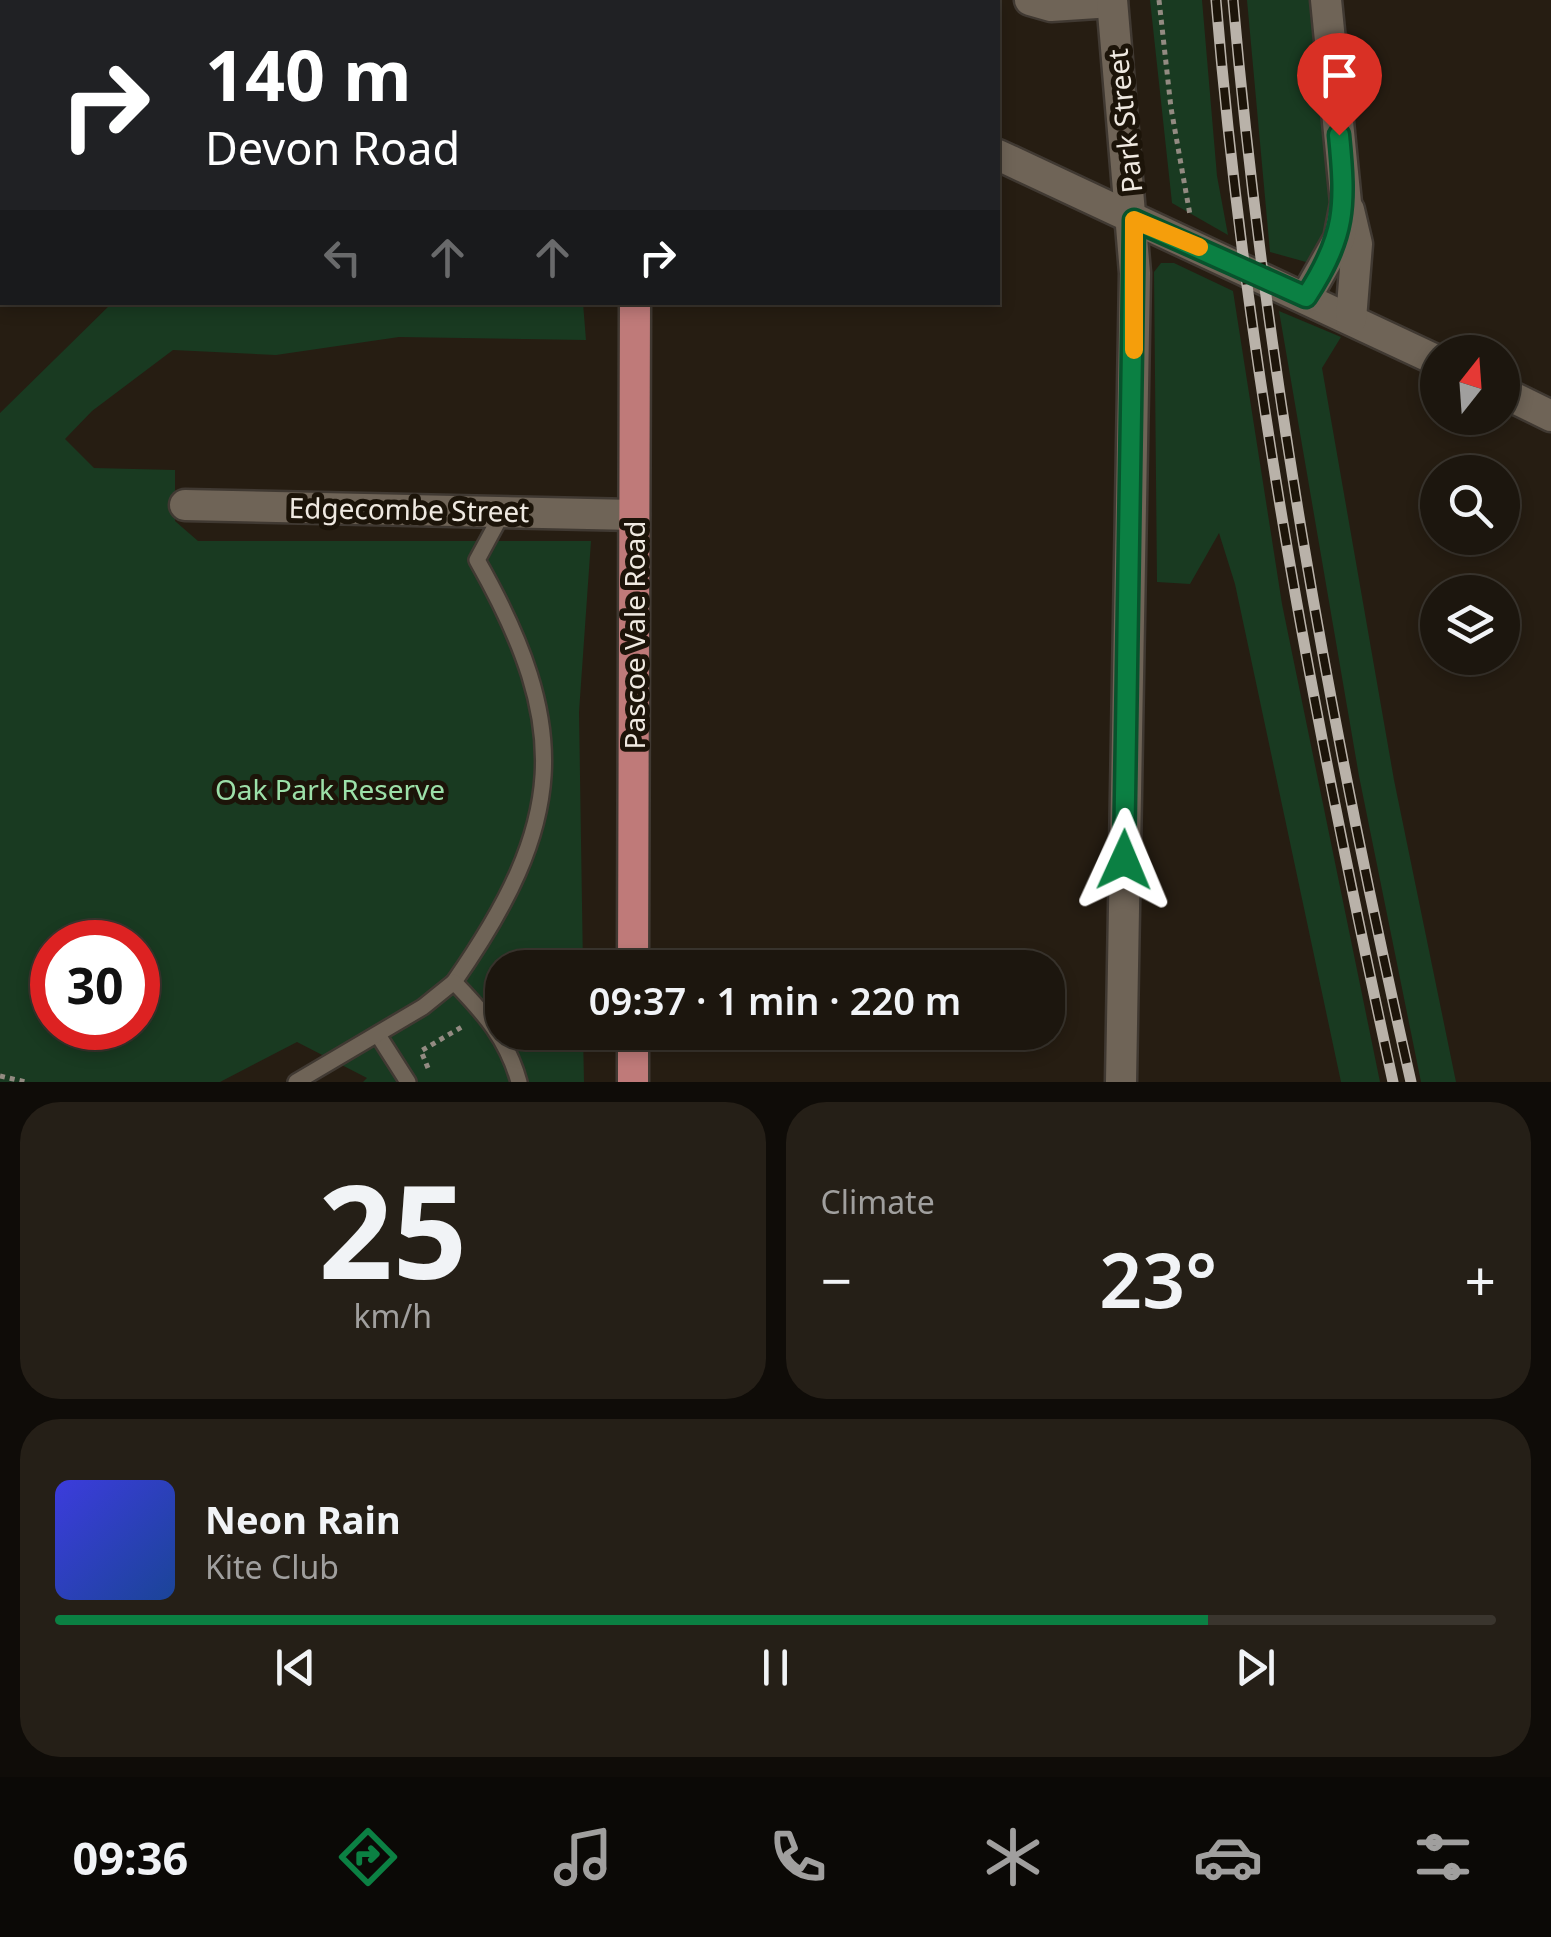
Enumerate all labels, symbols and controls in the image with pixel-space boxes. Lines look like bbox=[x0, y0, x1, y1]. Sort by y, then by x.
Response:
text: 140 m bbox=[205, 26, 412, 122]
pin bbox=[1297, 33, 1382, 136]
icon: right bbox=[40, 40, 170, 170]
street label: Park Street bbox=[1098, 47, 1150, 195]
icon: arrive bbox=[1312, 48, 1367, 103]
text: Devon Road bbox=[205, 117, 460, 178]
icon: left bbox=[315, 230, 370, 285]
icon: ahead bbox=[420, 230, 475, 285]
icon: ahead bbox=[525, 230, 580, 285]
icon: right bbox=[630, 230, 685, 285]
north arrow bbox=[1420, 335, 1520, 435]
map controls bbox=[1420, 335, 1520, 675]
button: search bbox=[1420, 455, 1520, 555]
street label: Edgecombe Street bbox=[288, 488, 530, 530]
street label: Pascoe Vale Road bbox=[615, 520, 653, 750]
button: layers bbox=[1420, 575, 1520, 675]
park label: Oak Park Reserve bbox=[215, 770, 445, 808]
position arrow bbox=[1072, 808, 1176, 912]
speed limit sign: 30 bbox=[30, 920, 160, 1050]
text: 09:37 · 1 min · 220 m bbox=[589, 974, 961, 1026]
text: 25 bbox=[318, 1140, 467, 1317]
text: Climate bbox=[821, 1180, 935, 1223]
text: 23° bbox=[1099, 1228, 1217, 1330]
text: − bbox=[821, 1242, 852, 1317]
text: + bbox=[1465, 1242, 1496, 1317]
text: km/h bbox=[353, 1294, 432, 1337]
text: Neon Rain bbox=[205, 1493, 401, 1545]
text: Kite Club bbox=[205, 1545, 339, 1588]
icon: previous bbox=[268, 1640, 323, 1695]
icon: pause bbox=[748, 1640, 803, 1695]
icon: next bbox=[1228, 1640, 1283, 1695]
icon: directions bbox=[333, 1822, 403, 1892]
icon: music bbox=[548, 1822, 618, 1892]
icon: phone bbox=[763, 1822, 833, 1892]
icon: climate bbox=[978, 1822, 1048, 1892]
icon: car bbox=[1193, 1822, 1263, 1892]
icon: filters bbox=[1408, 1822, 1478, 1892]
text: 09:36 bbox=[73, 1827, 188, 1888]

